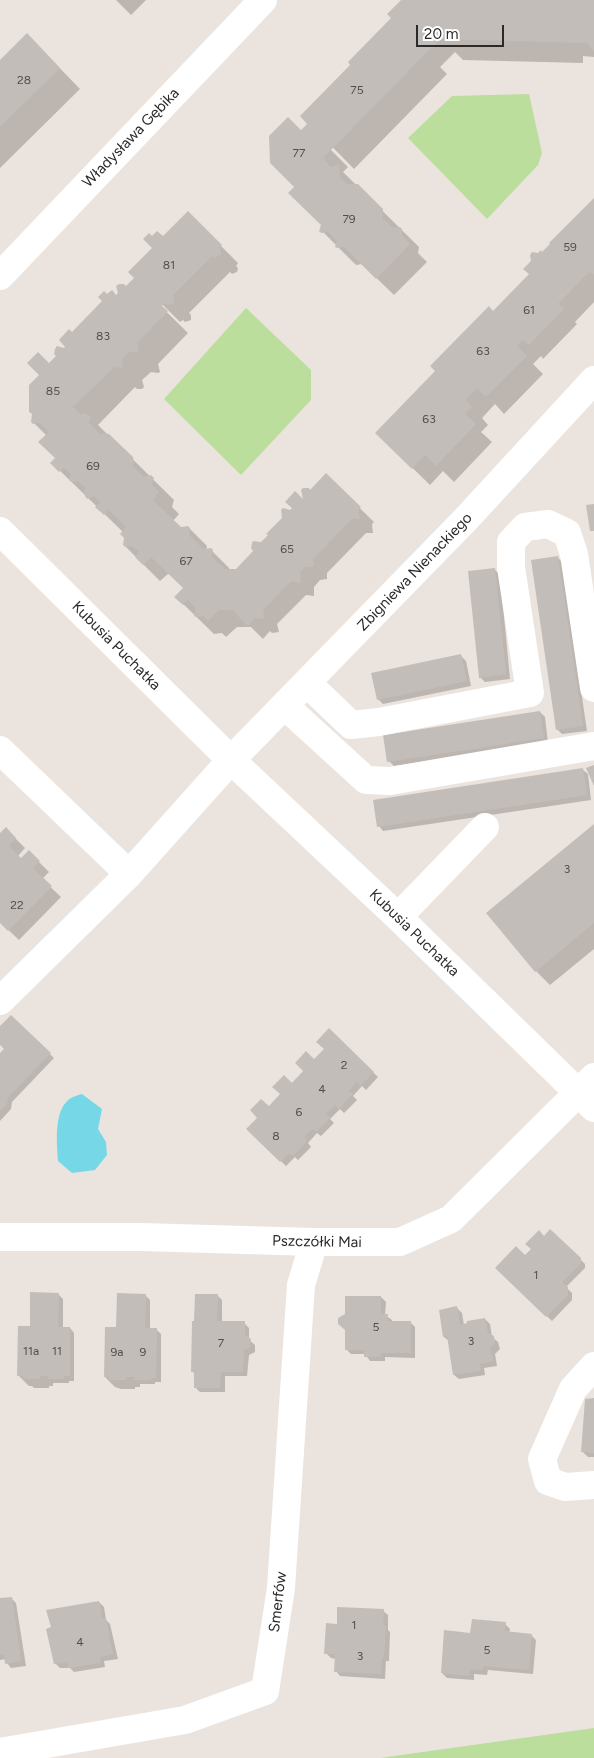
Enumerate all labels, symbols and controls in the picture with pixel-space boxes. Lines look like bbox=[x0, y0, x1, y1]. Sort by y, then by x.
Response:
scale bar bbox=[419, 15, 506, 47]
text: 20 m bbox=[424, 25, 458, 43]
house number: 28 bbox=[17, 73, 31, 87]
house number: 75 bbox=[350, 83, 364, 97]
street label: Władysława Gębika bbox=[79, 85, 183, 191]
house number: 77 bbox=[293, 146, 305, 160]
house number: 79 bbox=[342, 212, 356, 226]
house number: 59 bbox=[563, 240, 577, 254]
house number: 81 bbox=[163, 258, 175, 272]
house number: 61 bbox=[523, 303, 535, 317]
house number: 83 bbox=[96, 329, 110, 343]
house number: 63 bbox=[476, 344, 490, 358]
house number: 85 bbox=[46, 384, 60, 398]
house number: 63 bbox=[422, 412, 436, 426]
house number: 69 bbox=[86, 459, 100, 473]
street label: Zbigniewa Nienackiego bbox=[354, 509, 476, 635]
house number: 65 bbox=[280, 542, 294, 556]
house number: 67 bbox=[179, 554, 193, 568]
street label: Kubusia Puchatka bbox=[68, 598, 164, 694]
house number: 3 bbox=[564, 862, 570, 876]
street label: Kubusia Puchatka bbox=[365, 886, 463, 980]
house number: 22 bbox=[10, 898, 24, 912]
house number: 2 bbox=[341, 1058, 347, 1072]
house number: 4 bbox=[318, 1082, 326, 1096]
house number: 6 bbox=[296, 1105, 302, 1119]
house number: 8 bbox=[272, 1129, 280, 1143]
street label: Pszczółki Mai bbox=[272, 1232, 362, 1252]
house number: 1 bbox=[534, 1268, 538, 1282]
house number: 5 bbox=[373, 1320, 379, 1334]
house number: 3 bbox=[468, 1334, 474, 1348]
house number: 7 bbox=[218, 1336, 224, 1350]
house number: 11a bbox=[23, 1344, 39, 1358]
house number: 11 bbox=[52, 1344, 62, 1358]
house number: 9a bbox=[111, 1345, 123, 1359]
house number: 9 bbox=[140, 1345, 146, 1359]
street label: Smerfów bbox=[265, 1571, 291, 1633]
house number: 1 bbox=[352, 1618, 356, 1632]
house number: 4 bbox=[76, 1635, 84, 1649]
house number: 5 bbox=[484, 1643, 490, 1657]
house number: 3 bbox=[357, 1649, 363, 1663]

